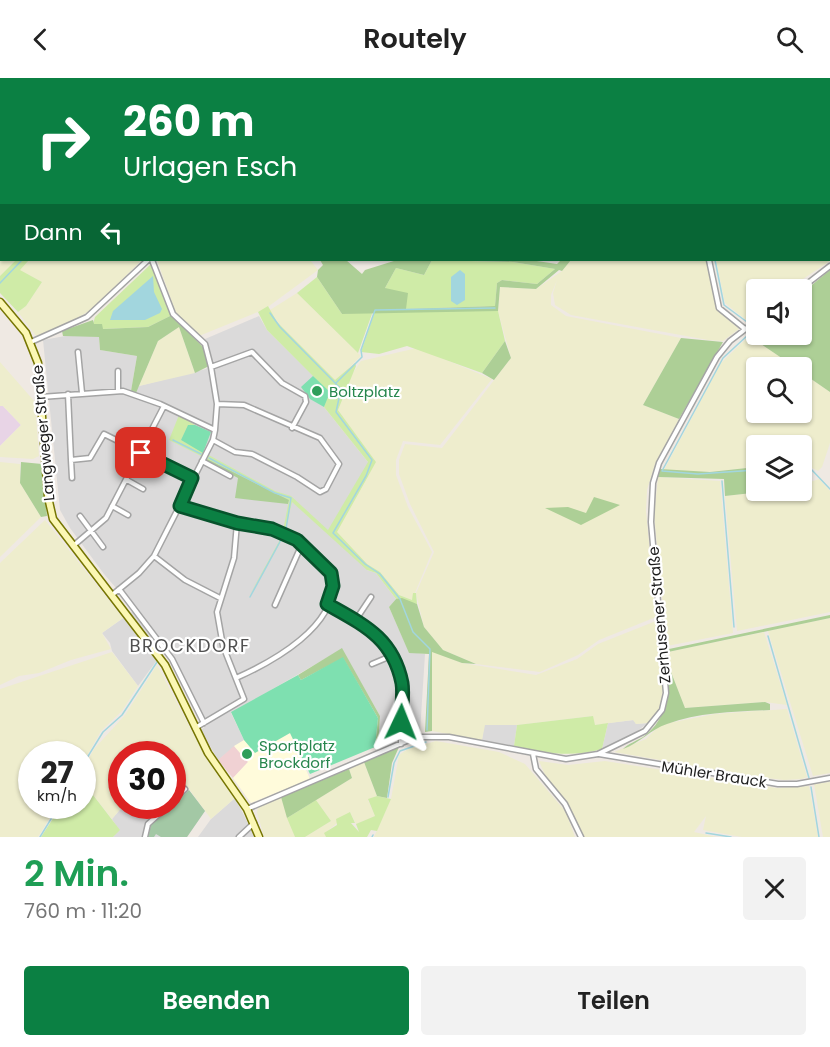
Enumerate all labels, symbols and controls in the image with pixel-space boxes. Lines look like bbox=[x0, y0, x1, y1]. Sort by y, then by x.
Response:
text: Routely bbox=[363, 20, 467, 57]
icon: back bbox=[24, 23, 57, 56]
icon: search bbox=[773, 23, 806, 56]
text: 260 m bbox=[123, 92, 255, 151]
icon: right bbox=[24, 102, 102, 180]
text: Urlagen Esch bbox=[123, 148, 297, 185]
icon: left bbox=[95, 216, 128, 249]
text: Dann bbox=[24, 217, 83, 248]
map controls bbox=[746, 279, 812, 501]
button: sound bbox=[746, 279, 812, 345]
button: search bbox=[746, 357, 812, 423]
street label: Langweger Straße bbox=[27, 364, 59, 502]
place label: Boltzplatz bbox=[329, 381, 400, 402]
marker: Boltzplatz bbox=[310, 384, 324, 398]
pin bbox=[115, 427, 166, 478]
button: layers bbox=[746, 435, 812, 501]
icon: arrive bbox=[124, 436, 157, 469]
street label: Zerhusener Straße bbox=[643, 546, 675, 684]
district label: BROCKDORF bbox=[129, 633, 251, 658]
position arrow bbox=[369, 690, 433, 754]
place label: Sportplatz Brockdorf bbox=[259, 735, 335, 773]
speed limit sign: 30 bbox=[108, 741, 186, 819]
marker: Sportplatz Brockdorf bbox=[240, 747, 254, 761]
text: 27 bbox=[40, 751, 74, 794]
street label: Mühler Brauck bbox=[660, 755, 768, 793]
text: km/h bbox=[37, 785, 77, 806]
text: 2 Min. bbox=[24, 848, 129, 899]
button: close bbox=[743, 857, 806, 920]
text: 760 m · 11:20 bbox=[24, 897, 142, 925]
button: Beenden bbox=[24, 966, 409, 1035]
button: Teilen bbox=[421, 966, 806, 1035]

